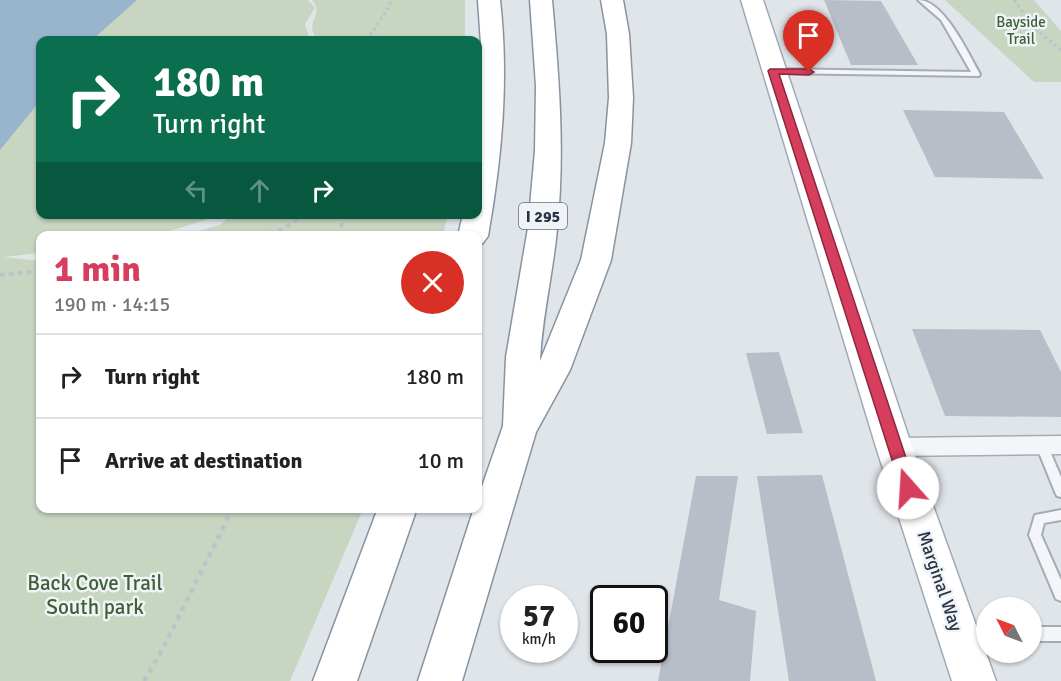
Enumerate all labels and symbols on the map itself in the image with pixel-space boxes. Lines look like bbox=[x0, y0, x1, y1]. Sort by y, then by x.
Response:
pin bbox=[783, 10, 834, 72]
park label: Bayside Trail bbox=[996, 13, 1046, 48]
road number: I 295 bbox=[519, 203, 567, 229]
position arrow bbox=[876, 456, 940, 520]
street label: Marginal Way bbox=[913, 528, 968, 635]
park label: Back Cove Trail South park bbox=[27, 570, 163, 620]
speed limit sign: 60 bbox=[590, 585, 668, 663]
north arrow bbox=[976, 597, 1042, 663]

